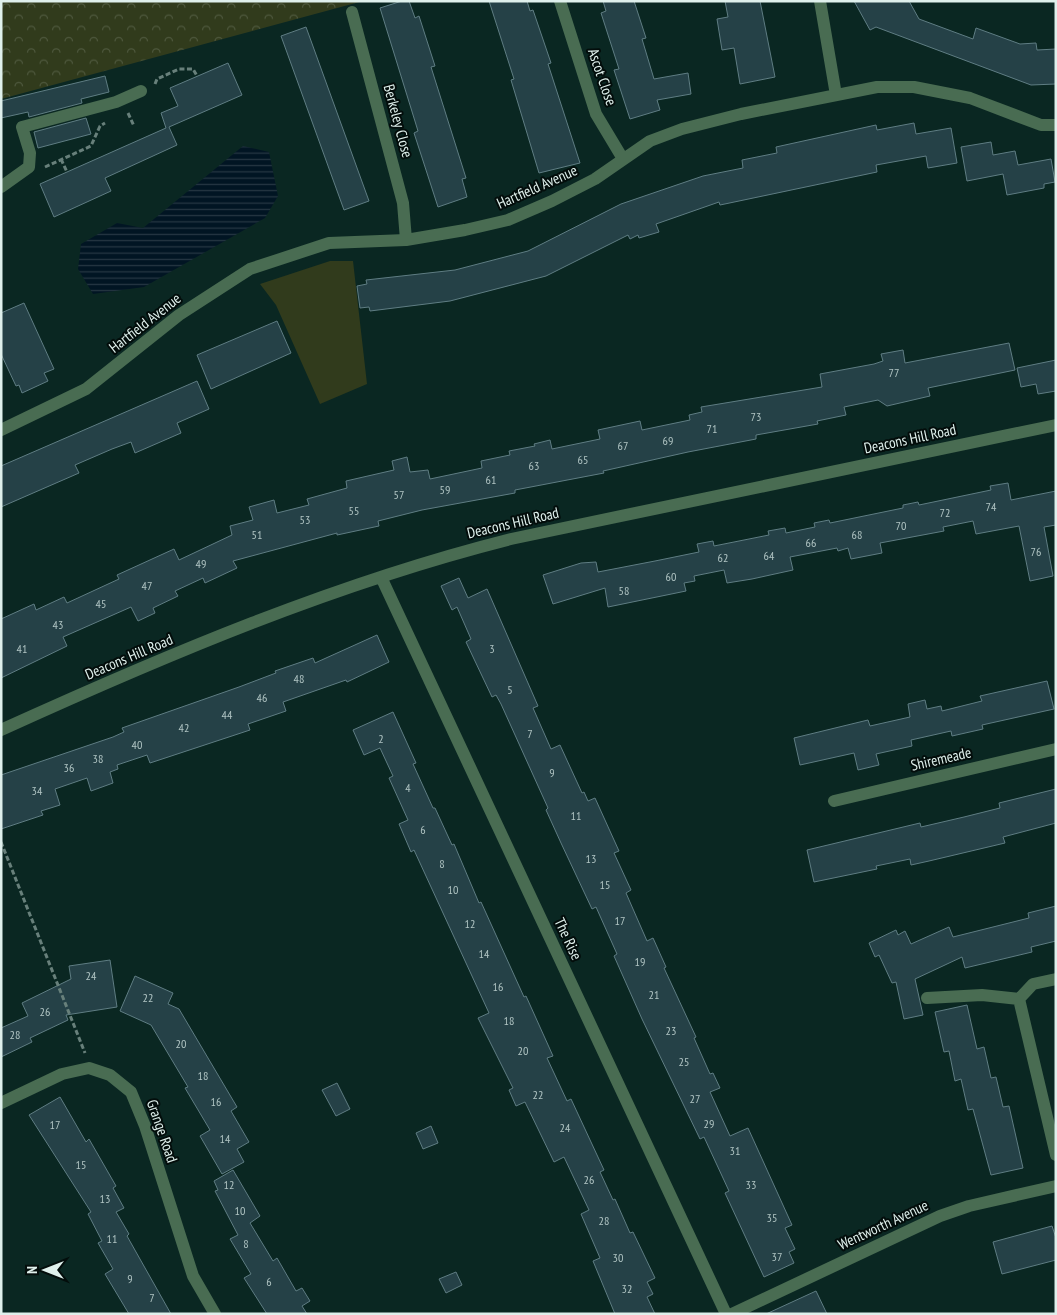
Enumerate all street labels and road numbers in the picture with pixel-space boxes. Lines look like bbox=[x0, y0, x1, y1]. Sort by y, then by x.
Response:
street label: Ascot Close bbox=[584, 46, 621, 108]
street label: Berkeley Close bbox=[380, 82, 417, 160]
street label: Hartfield Avenue bbox=[494, 160, 580, 213]
street label: Hartfield Avenue bbox=[105, 289, 184, 357]
street label: Deacons Hill Road bbox=[862, 419, 958, 458]
street label: Deacons Hill Road bbox=[465, 503, 561, 542]
street label: Deacons Hill Road bbox=[82, 630, 176, 684]
street label: Shiremeade bbox=[909, 742, 973, 775]
street label: The Rise bbox=[550, 915, 586, 963]
street label: Grange Road bbox=[143, 1097, 182, 1165]
street label: Wentworth Avenue bbox=[835, 1195, 931, 1254]

